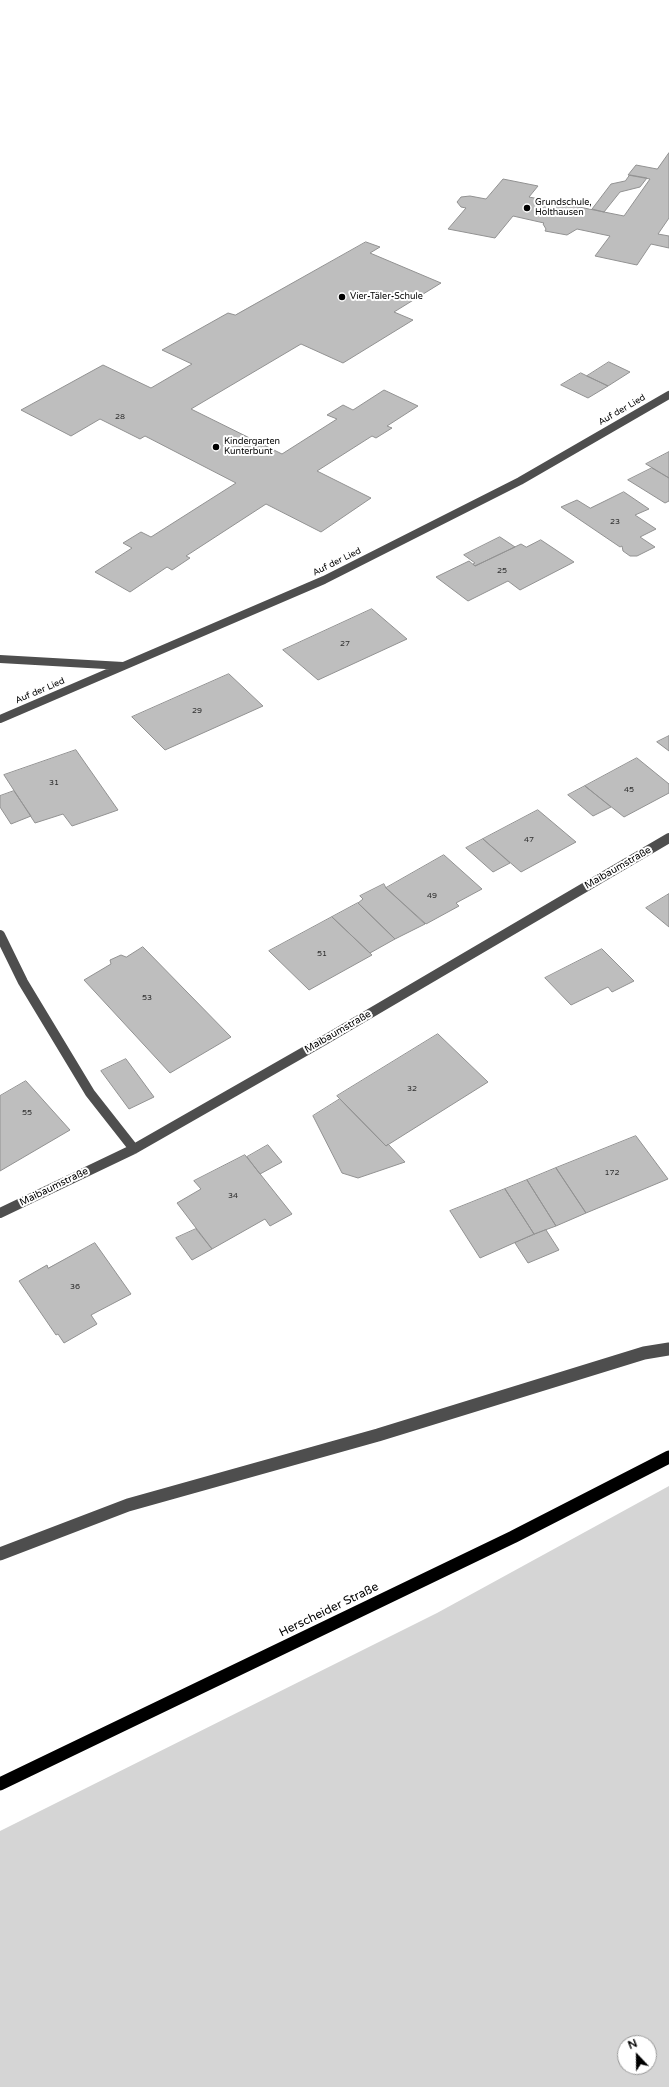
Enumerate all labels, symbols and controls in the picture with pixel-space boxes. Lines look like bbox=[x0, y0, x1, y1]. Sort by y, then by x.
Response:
place label: Grundschule, Holthausen bbox=[535, 198, 592, 219]
marker: Grundschule, Holthausen bbox=[522, 203, 532, 213]
marker: Vier-Täler-Schule bbox=[337, 292, 347, 302]
place label: Vier-Täler-Schule bbox=[350, 292, 423, 302]
street label: Auf der Lied bbox=[597, 392, 647, 428]
house number: 28 bbox=[115, 412, 125, 422]
place label: Kindergarten Kunterbunt bbox=[224, 437, 280, 458]
marker: Kindergarten Kunterbunt bbox=[211, 442, 221, 452]
house number: 23 bbox=[610, 517, 620, 527]
street label: Auf der Lied bbox=[311, 546, 363, 578]
house number: 25 bbox=[497, 566, 507, 576]
house number: 27 bbox=[340, 639, 350, 649]
street label: Auf der Lied bbox=[14, 676, 66, 706]
house number: 29 bbox=[192, 706, 202, 716]
house number: 31 bbox=[49, 778, 59, 788]
house number: 45 bbox=[624, 785, 634, 795]
house number: 47 bbox=[524, 835, 534, 845]
street label: Maibaumstraße bbox=[583, 844, 653, 892]
house number: 49 bbox=[427, 891, 437, 901]
house number: 51 bbox=[317, 949, 327, 959]
house number: 53 bbox=[142, 993, 152, 1003]
street label: Maibaumstraße bbox=[303, 1008, 373, 1056]
house number: 32 bbox=[407, 1084, 417, 1094]
house number: 55 bbox=[22, 1108, 32, 1118]
street label: Maibaumstraße bbox=[18, 1165, 90, 1209]
house number: 172 bbox=[604, 1168, 620, 1178]
house number: 34 bbox=[228, 1191, 238, 1201]
house number: 36 bbox=[70, 1282, 80, 1292]
street label: Herscheider Straße bbox=[277, 1580, 381, 1640]
north arrow bbox=[617, 2035, 657, 2075]
text: N bbox=[626, 2037, 639, 2052]

